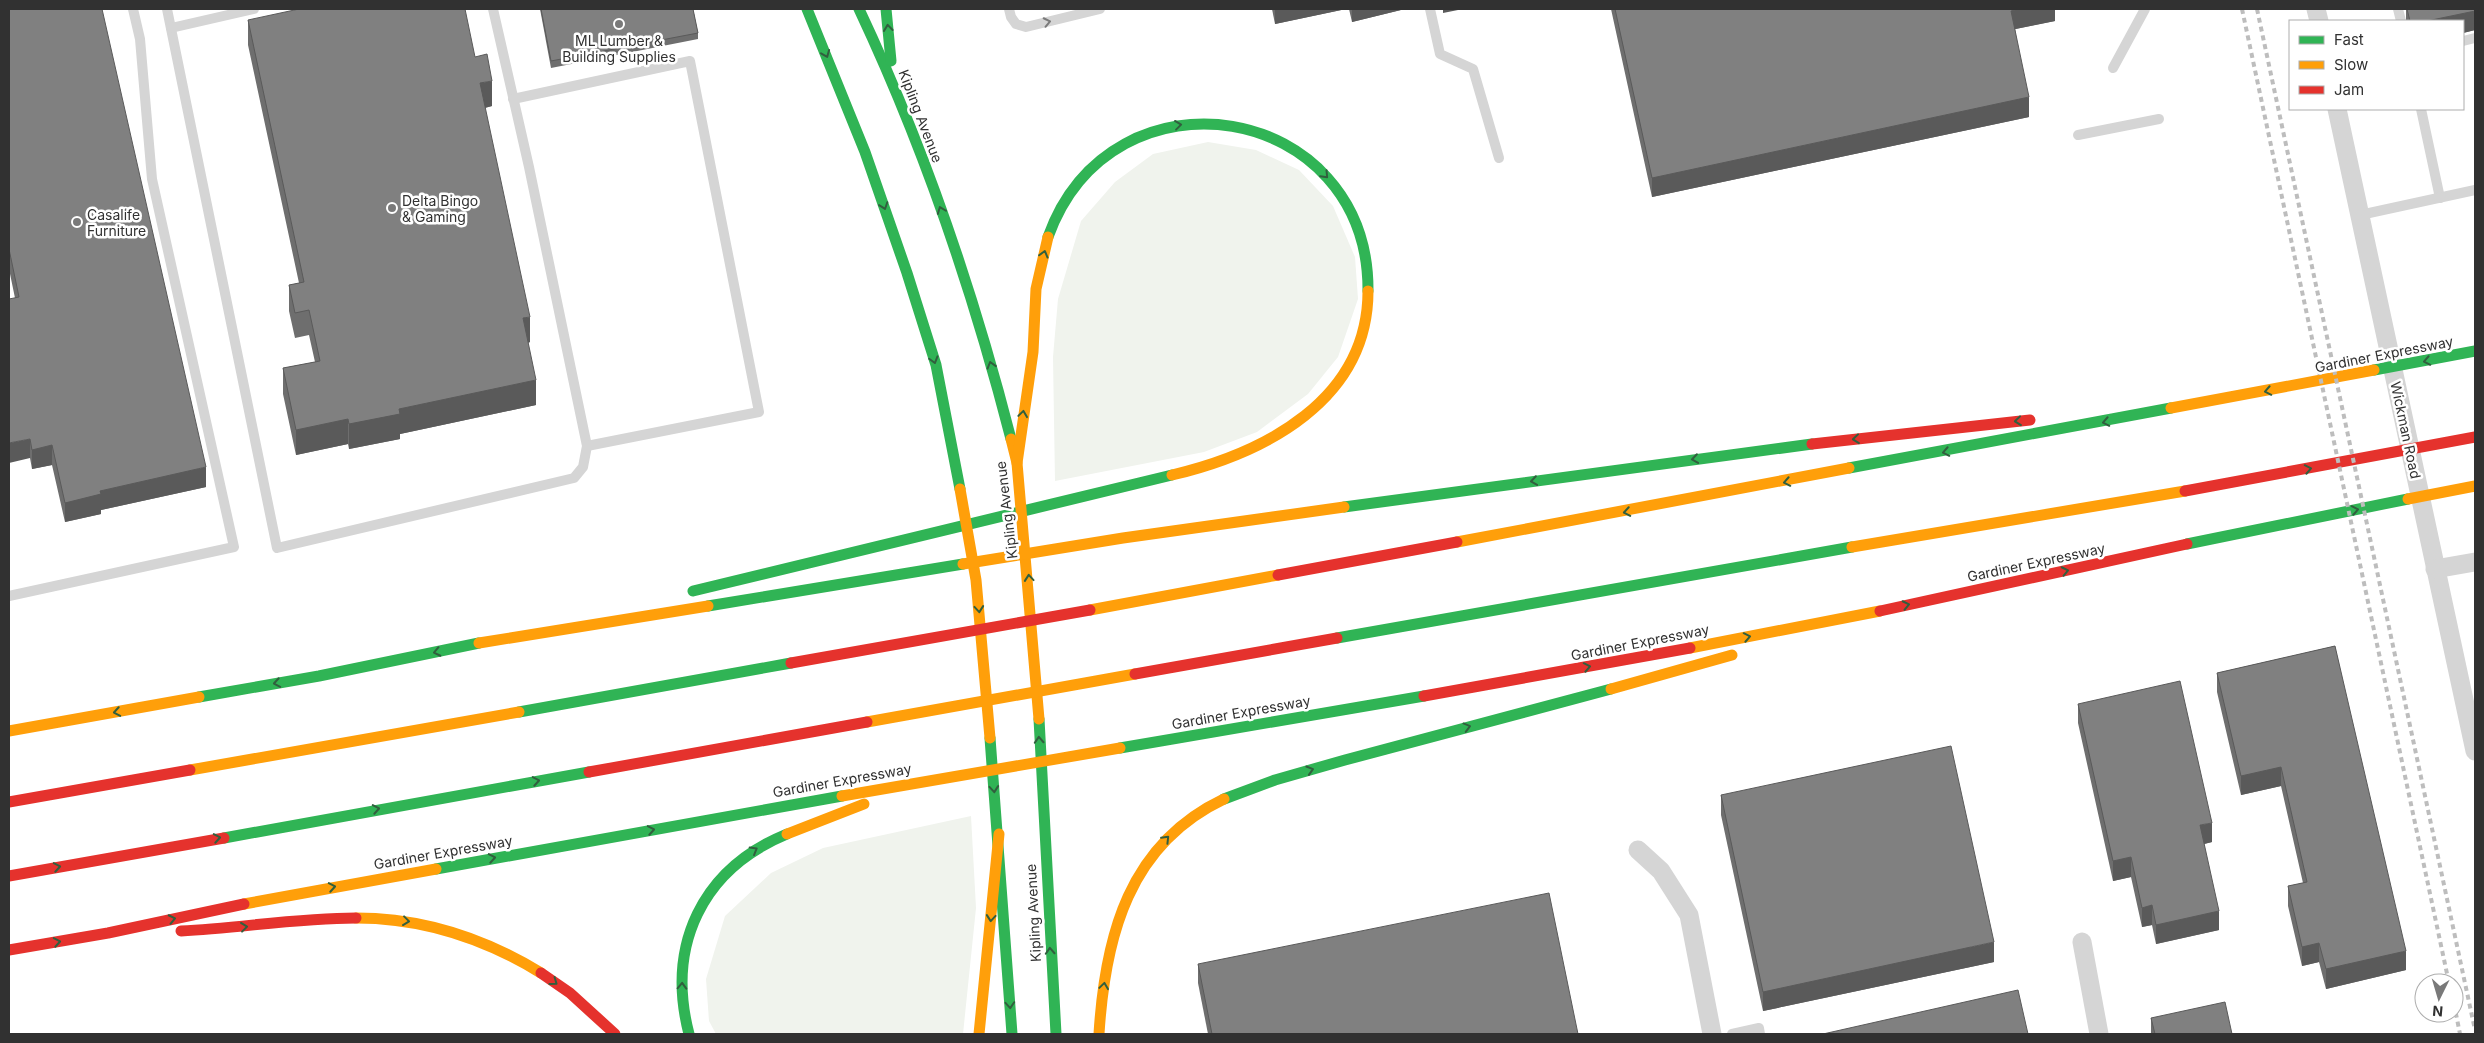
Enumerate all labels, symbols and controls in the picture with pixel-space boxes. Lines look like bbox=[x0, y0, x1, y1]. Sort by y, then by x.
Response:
one-way arrow bbox=[1042, 17, 1051, 28]
marker: ML Lumber & Building Supplies bbox=[613, 18, 625, 30]
legend bbox=[2289, 20, 2464, 110]
one-way arrow bbox=[883, 24, 894, 32]
text: Fast bbox=[2334, 30, 2364, 49]
place label: ML Lumber & Building Supplies bbox=[562, 32, 676, 65]
one-way arrow bbox=[819, 49, 830, 58]
text: Slow bbox=[2334, 55, 2368, 74]
street label: Kipling Avenue bbox=[895, 67, 947, 165]
text: Jam bbox=[2334, 80, 2364, 99]
one-way arrow bbox=[1174, 120, 1182, 131]
one-way arrow bbox=[1319, 170, 1328, 179]
place label: Delta Bingo & Gaming bbox=[402, 192, 478, 225]
one-way arrow bbox=[878, 201, 888, 209]
marker: Delta Bingo & Gaming bbox=[386, 202, 398, 214]
place label: Casalife Furniture bbox=[87, 206, 146, 239]
one-way arrow bbox=[936, 206, 947, 215]
marker: Casalife Furniture bbox=[71, 216, 83, 228]
one-way arrow bbox=[1038, 249, 1049, 258]
street label: Gardiner Expressway bbox=[2313, 332, 2455, 376]
one-way arrow bbox=[929, 355, 939, 363]
one-way arrow bbox=[2423, 355, 2432, 365]
one-way arrow bbox=[987, 361, 997, 369]
street label: Wickman Road bbox=[2387, 380, 2425, 480]
one-way arrow bbox=[2263, 386, 2272, 396]
one-way arrow bbox=[1017, 410, 1028, 418]
one-way arrow bbox=[2013, 415, 2021, 426]
one-way arrow bbox=[2102, 416, 2110, 426]
one-way arrow bbox=[1852, 433, 1860, 444]
one-way arrow bbox=[1942, 446, 1951, 457]
one-way arrow bbox=[1690, 453, 1698, 464]
street label: Kipling Avenue bbox=[992, 460, 1020, 560]
one-way arrow bbox=[2304, 464, 2313, 475]
one-way arrow bbox=[1530, 476, 1538, 486]
one-way arrow bbox=[1782, 476, 1791, 487]
one-way arrow bbox=[2350, 505, 2359, 515]
one-way arrow bbox=[1622, 506, 1631, 516]
street label: Gardiner Expressway bbox=[1965, 539, 2107, 585]
one-way arrow bbox=[2060, 566, 2069, 577]
one-way arrow bbox=[1023, 574, 1034, 582]
one-way arrow bbox=[1902, 601, 1911, 611]
one-way arrow bbox=[973, 606, 984, 614]
street label: Gardiner Expressway bbox=[1569, 620, 1711, 664]
one-way arrow bbox=[1742, 632, 1751, 642]
one-way arrow bbox=[432, 646, 441, 656]
one-way arrow bbox=[1583, 663, 1591, 673]
one-way arrow bbox=[273, 678, 282, 688]
street label: Gardiner Expressway bbox=[1170, 691, 1312, 733]
one-way arrow bbox=[113, 706, 122, 716]
one-way arrow bbox=[1462, 723, 1471, 733]
one-way arrow bbox=[1034, 736, 1045, 744]
street label: Gardiner Expressway bbox=[771, 759, 913, 801]
one-way arrow bbox=[1305, 765, 1314, 775]
one-way arrow bbox=[532, 776, 541, 786]
one-way arrow bbox=[989, 785, 1000, 793]
one-way arrow bbox=[372, 805, 381, 815]
one-way arrow bbox=[647, 825, 656, 835]
street label: Gardiner Expressway bbox=[372, 831, 514, 873]
one-way arrow bbox=[212, 834, 221, 844]
one-way arrow bbox=[1160, 835, 1169, 844]
one-way arrow bbox=[749, 846, 758, 856]
one-way arrow bbox=[487, 854, 496, 864]
one-way arrow bbox=[52, 863, 61, 873]
street label: Kipling Avenue bbox=[1022, 863, 1044, 963]
one-way arrow bbox=[327, 882, 336, 893]
one-way arrow bbox=[986, 914, 997, 922]
one-way arrow bbox=[168, 915, 177, 925]
one-way arrow bbox=[402, 915, 410, 926]
one-way arrow bbox=[240, 922, 248, 933]
one-way arrow bbox=[52, 937, 61, 947]
one-way arrow bbox=[1044, 946, 1055, 954]
north arrow bbox=[2414, 973, 2464, 1023]
one-way arrow bbox=[548, 976, 558, 985]
one-way arrow bbox=[676, 982, 687, 990]
one-way arrow bbox=[1099, 982, 1109, 990]
one-way arrow bbox=[1005, 1001, 1016, 1009]
text: N bbox=[2432, 1003, 2444, 1020]

